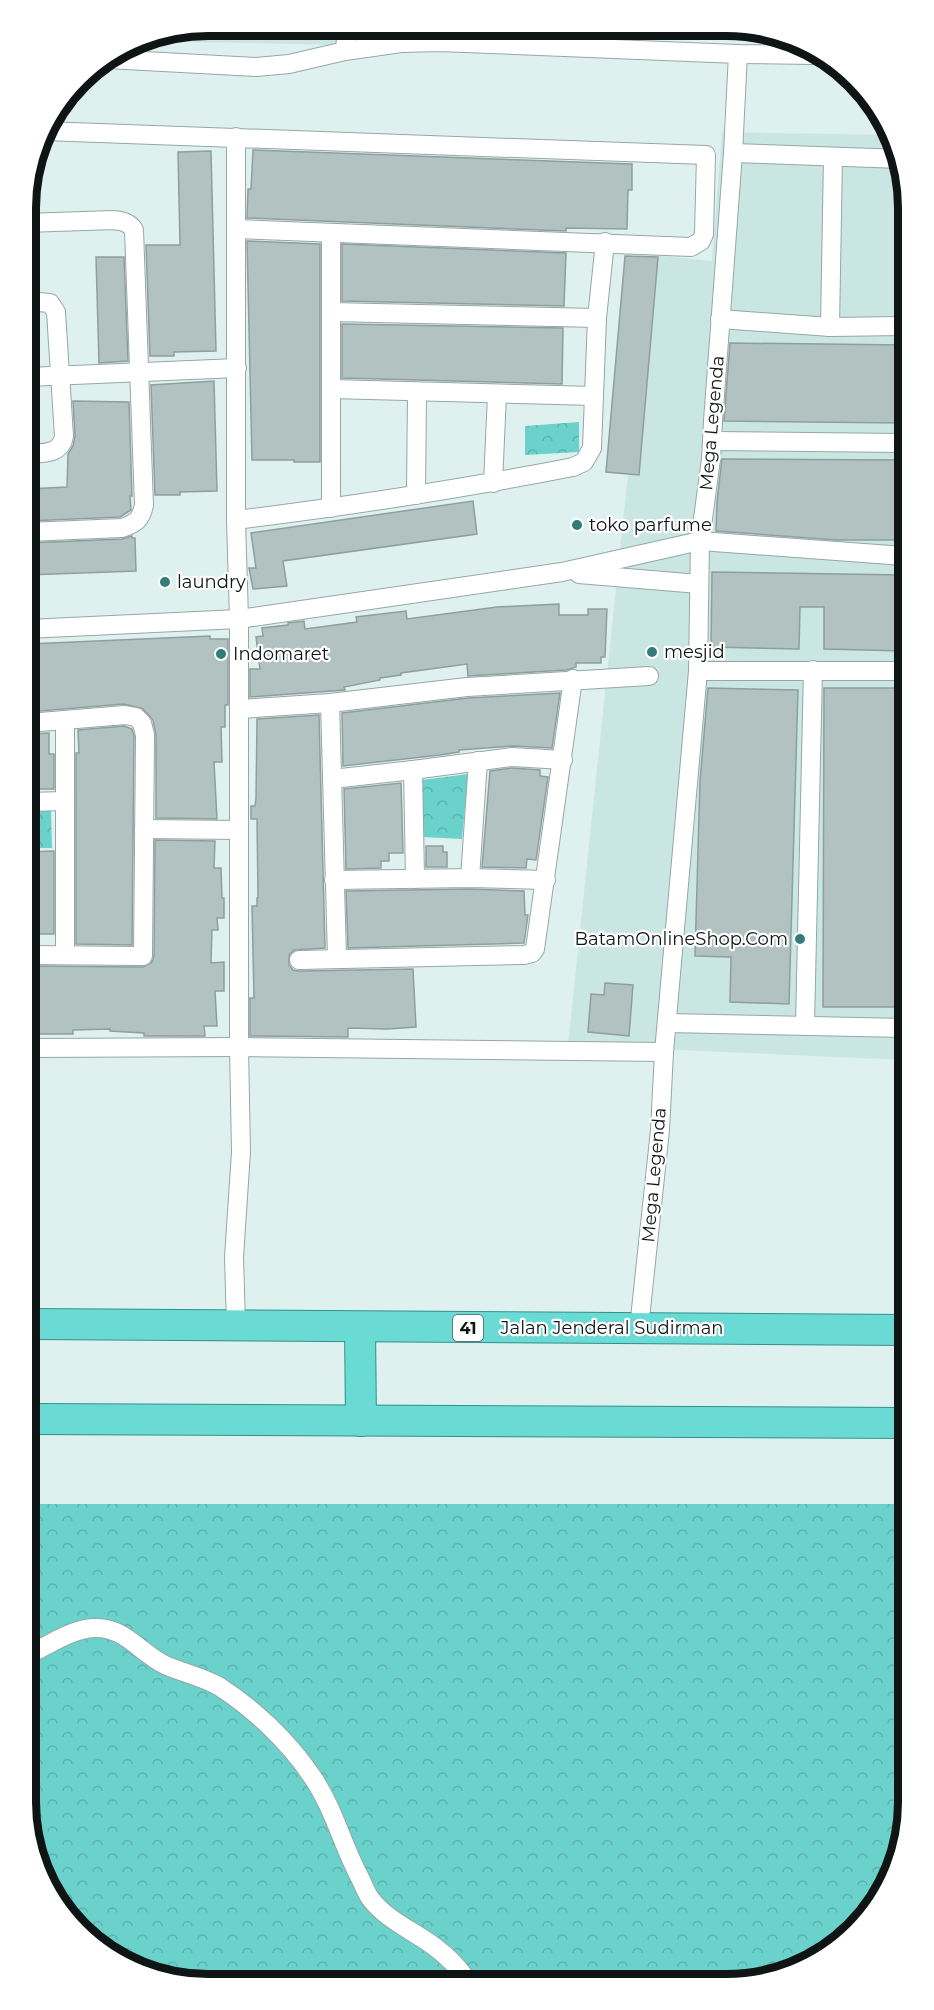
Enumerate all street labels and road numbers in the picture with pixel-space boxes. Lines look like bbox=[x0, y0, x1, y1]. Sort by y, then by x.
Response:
street label: Mega Legenda bbox=[695, 355, 729, 491]
street label: Mega Legenda bbox=[637, 1107, 671, 1243]
road number: 41 bbox=[453, 1315, 483, 1341]
street label: Jalan Jenderal Sudirman bbox=[500, 1317, 723, 1339]

